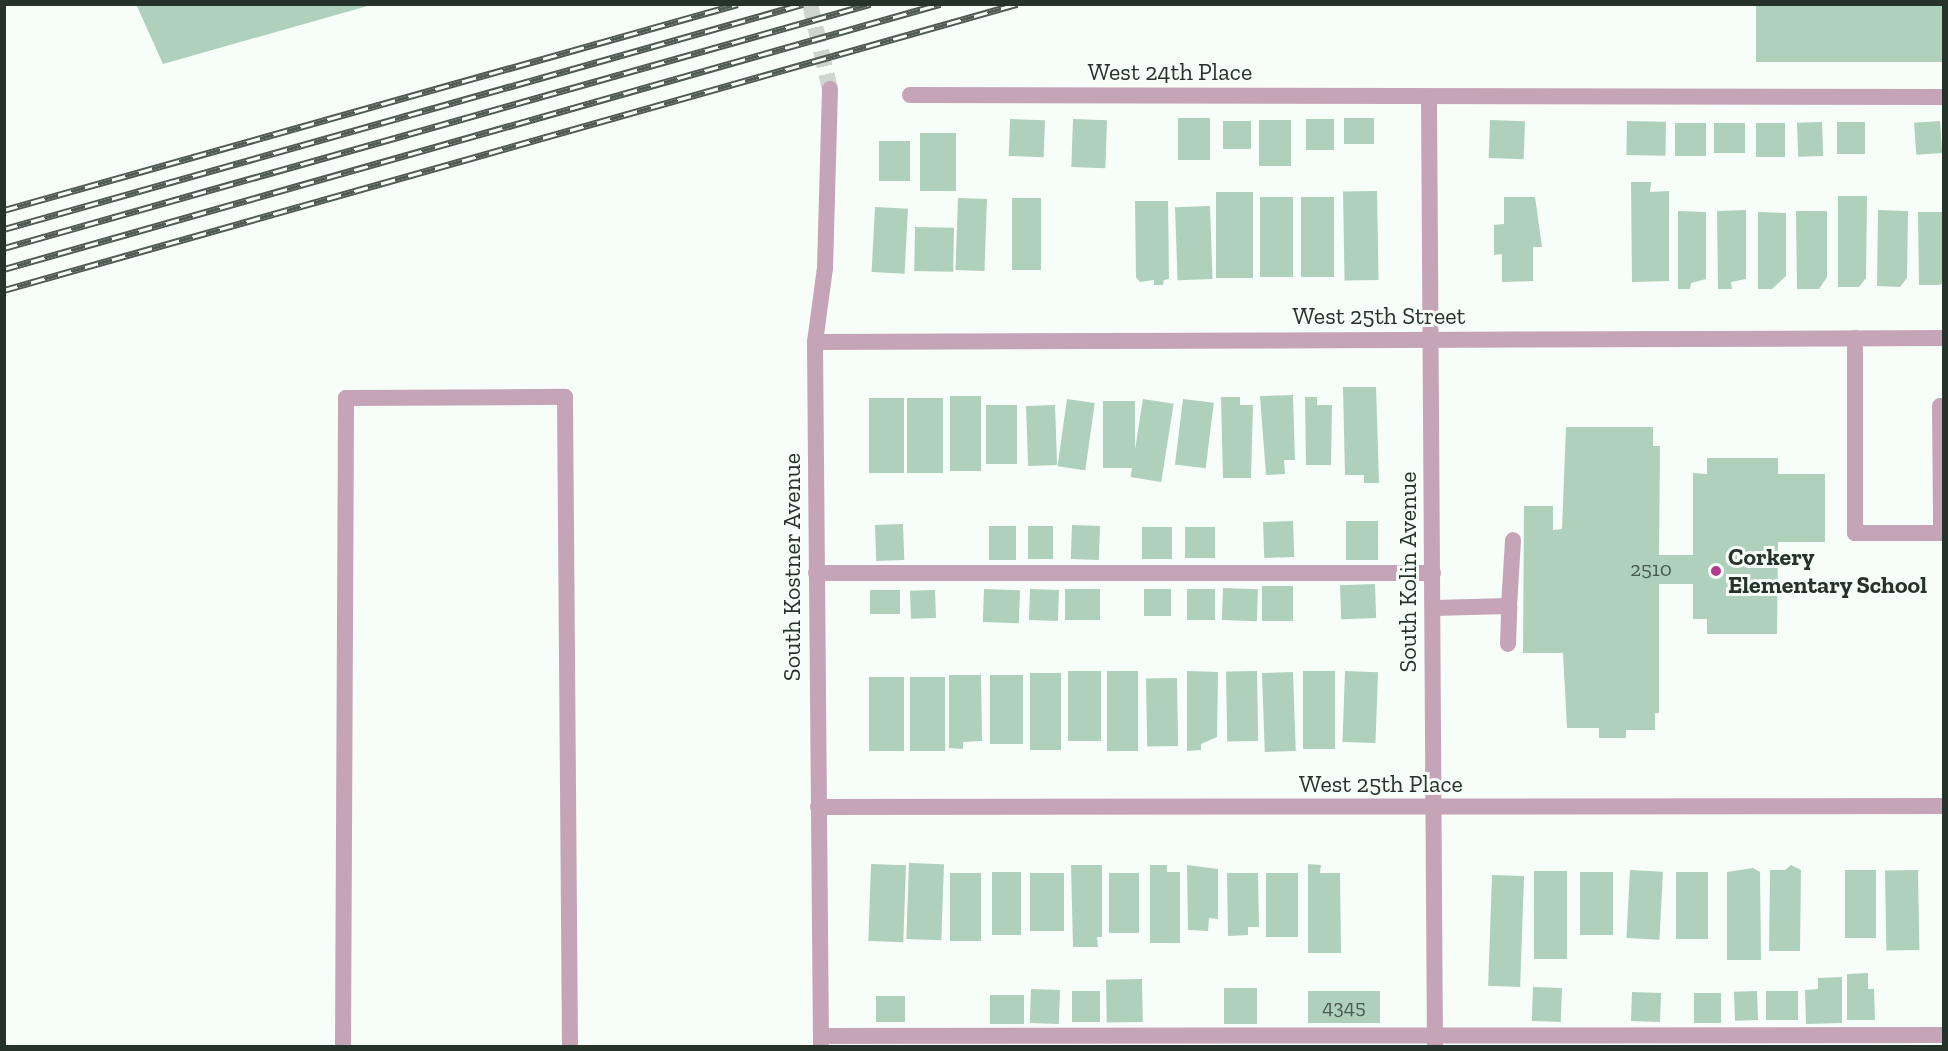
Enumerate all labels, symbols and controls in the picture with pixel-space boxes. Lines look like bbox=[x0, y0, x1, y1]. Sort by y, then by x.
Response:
street label: West 24th Place bbox=[1088, 58, 1252, 86]
street label: West 25th Street bbox=[1292, 302, 1466, 330]
street label: South Kostner Avenue bbox=[778, 452, 806, 682]
street label: South Kolin Avenue bbox=[1394, 471, 1422, 673]
place label: Corkery Elementary School bbox=[1728, 543, 1928, 599]
house number: 2510 bbox=[1630, 556, 1672, 582]
marker: Corkery Elementary School bbox=[1709, 564, 1723, 578]
street label: West 25th Place bbox=[1299, 770, 1463, 798]
house number: 4345 bbox=[1322, 994, 1366, 1020]

